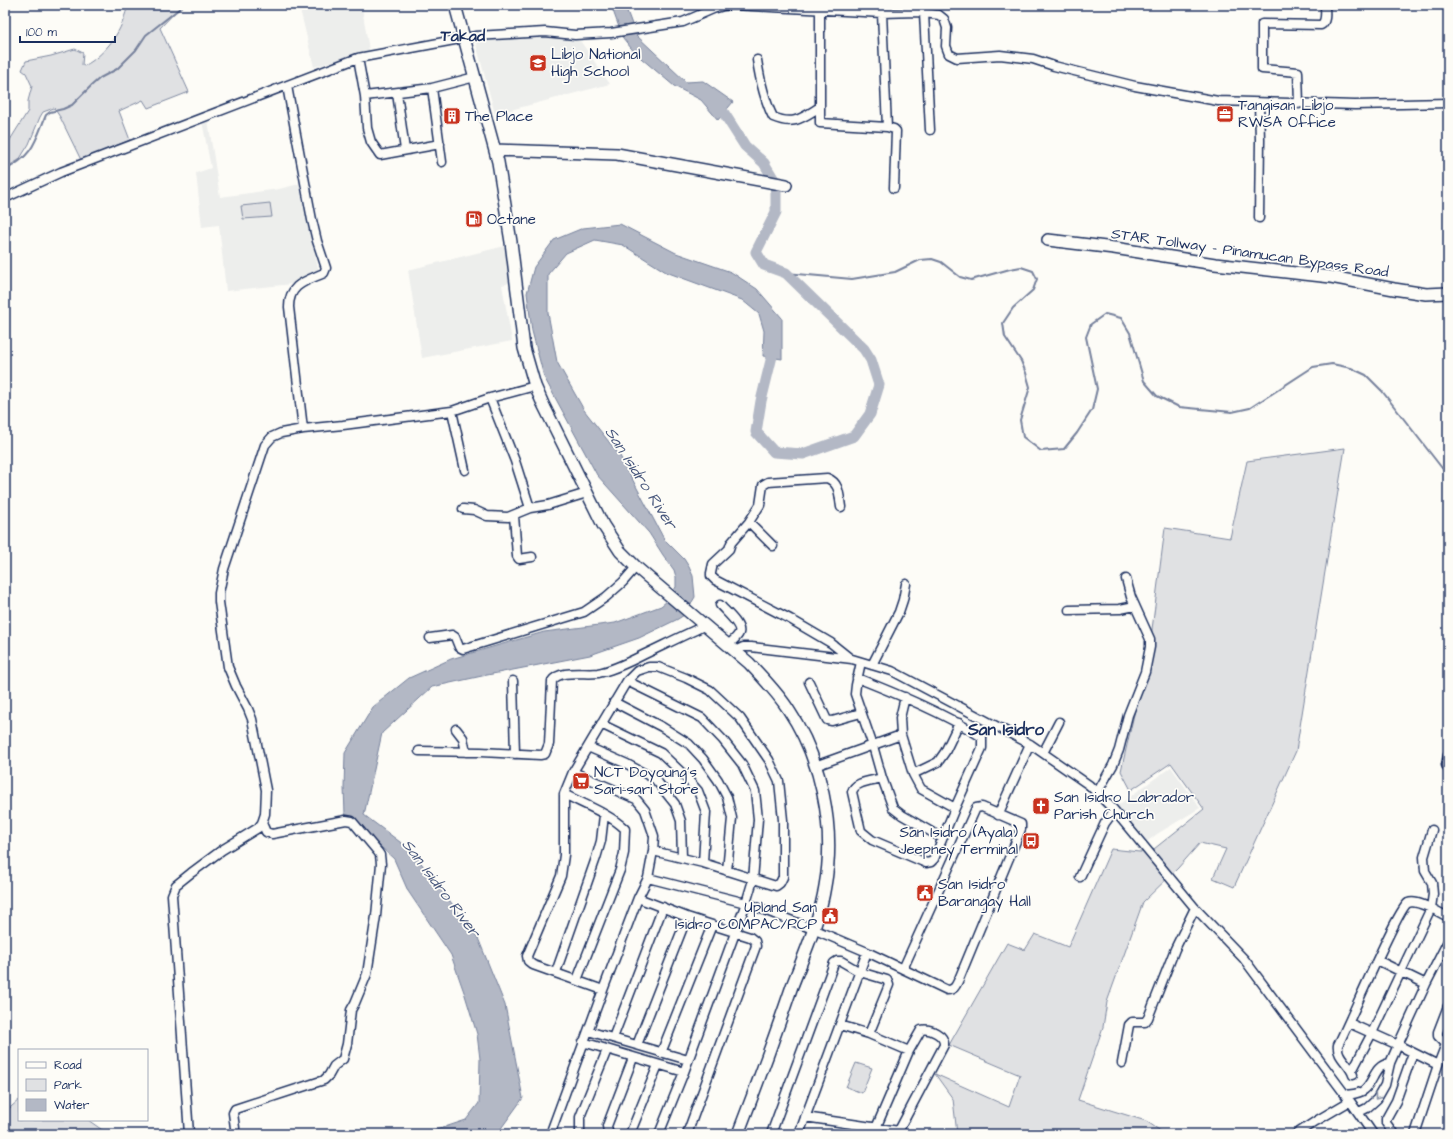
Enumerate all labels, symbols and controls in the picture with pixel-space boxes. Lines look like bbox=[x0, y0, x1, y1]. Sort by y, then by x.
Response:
scale bar bbox=[20, 18, 115, 44]
text: 100 m bbox=[26, 24, 57, 41]
district label: Takad bbox=[440, 25, 486, 47]
place label: Libjo National High School bbox=[551, 44, 641, 83]
school or university icon: Libjo National High School bbox=[528, 53, 548, 73]
place label: Tangisan Libjo RWSA Office bbox=[1238, 95, 1336, 133]
office icon: Tangisan Libjo RWSA Office bbox=[1215, 104, 1235, 124]
building icon: The Place bbox=[442, 106, 462, 126]
place label: The Place bbox=[465, 106, 533, 127]
fuel station icon: Octane bbox=[464, 209, 484, 229]
place label: Octane bbox=[487, 209, 536, 230]
street label: STAR Tollway - Pinamucan Bypass Road bbox=[1110, 223, 1390, 284]
water label: San Isidro River bbox=[600, 423, 683, 535]
district label: San Isidro bbox=[967, 718, 1045, 742]
place label: NCT Doyoung's Sari-sari Store bbox=[594, 762, 699, 800]
supermarket icon: NCT Doyoung's Sari-sari Store bbox=[571, 771, 591, 791]
place label: San Isidro Labrador Parish Church bbox=[1054, 787, 1194, 825]
church icon: San Isidro Labrador Parish Church bbox=[1031, 796, 1051, 816]
place label: San Isidro (Ayala) Jeepney Terminal bbox=[898, 822, 1018, 861]
bus stop icon: San Isidro (Ayala) Jeepney Terminal bbox=[1021, 831, 1041, 851]
water label: San Isidro River bbox=[397, 834, 487, 943]
place label: San Isidro Barangay Hall bbox=[938, 874, 1031, 913]
public building icon: San Isidro Barangay Hall bbox=[915, 883, 935, 903]
place label: Upland San Isidro COMPAC/PCP bbox=[675, 897, 817, 935]
public building icon: Upland San Isidro COMPAC/PCP bbox=[820, 906, 840, 926]
legend bbox=[18, 1049, 148, 1121]
text: Road bbox=[54, 1057, 82, 1074]
text: Park bbox=[54, 1077, 82, 1094]
one-way arrow bbox=[1375, 1092, 1382, 1099]
text: Water bbox=[54, 1097, 90, 1114]

